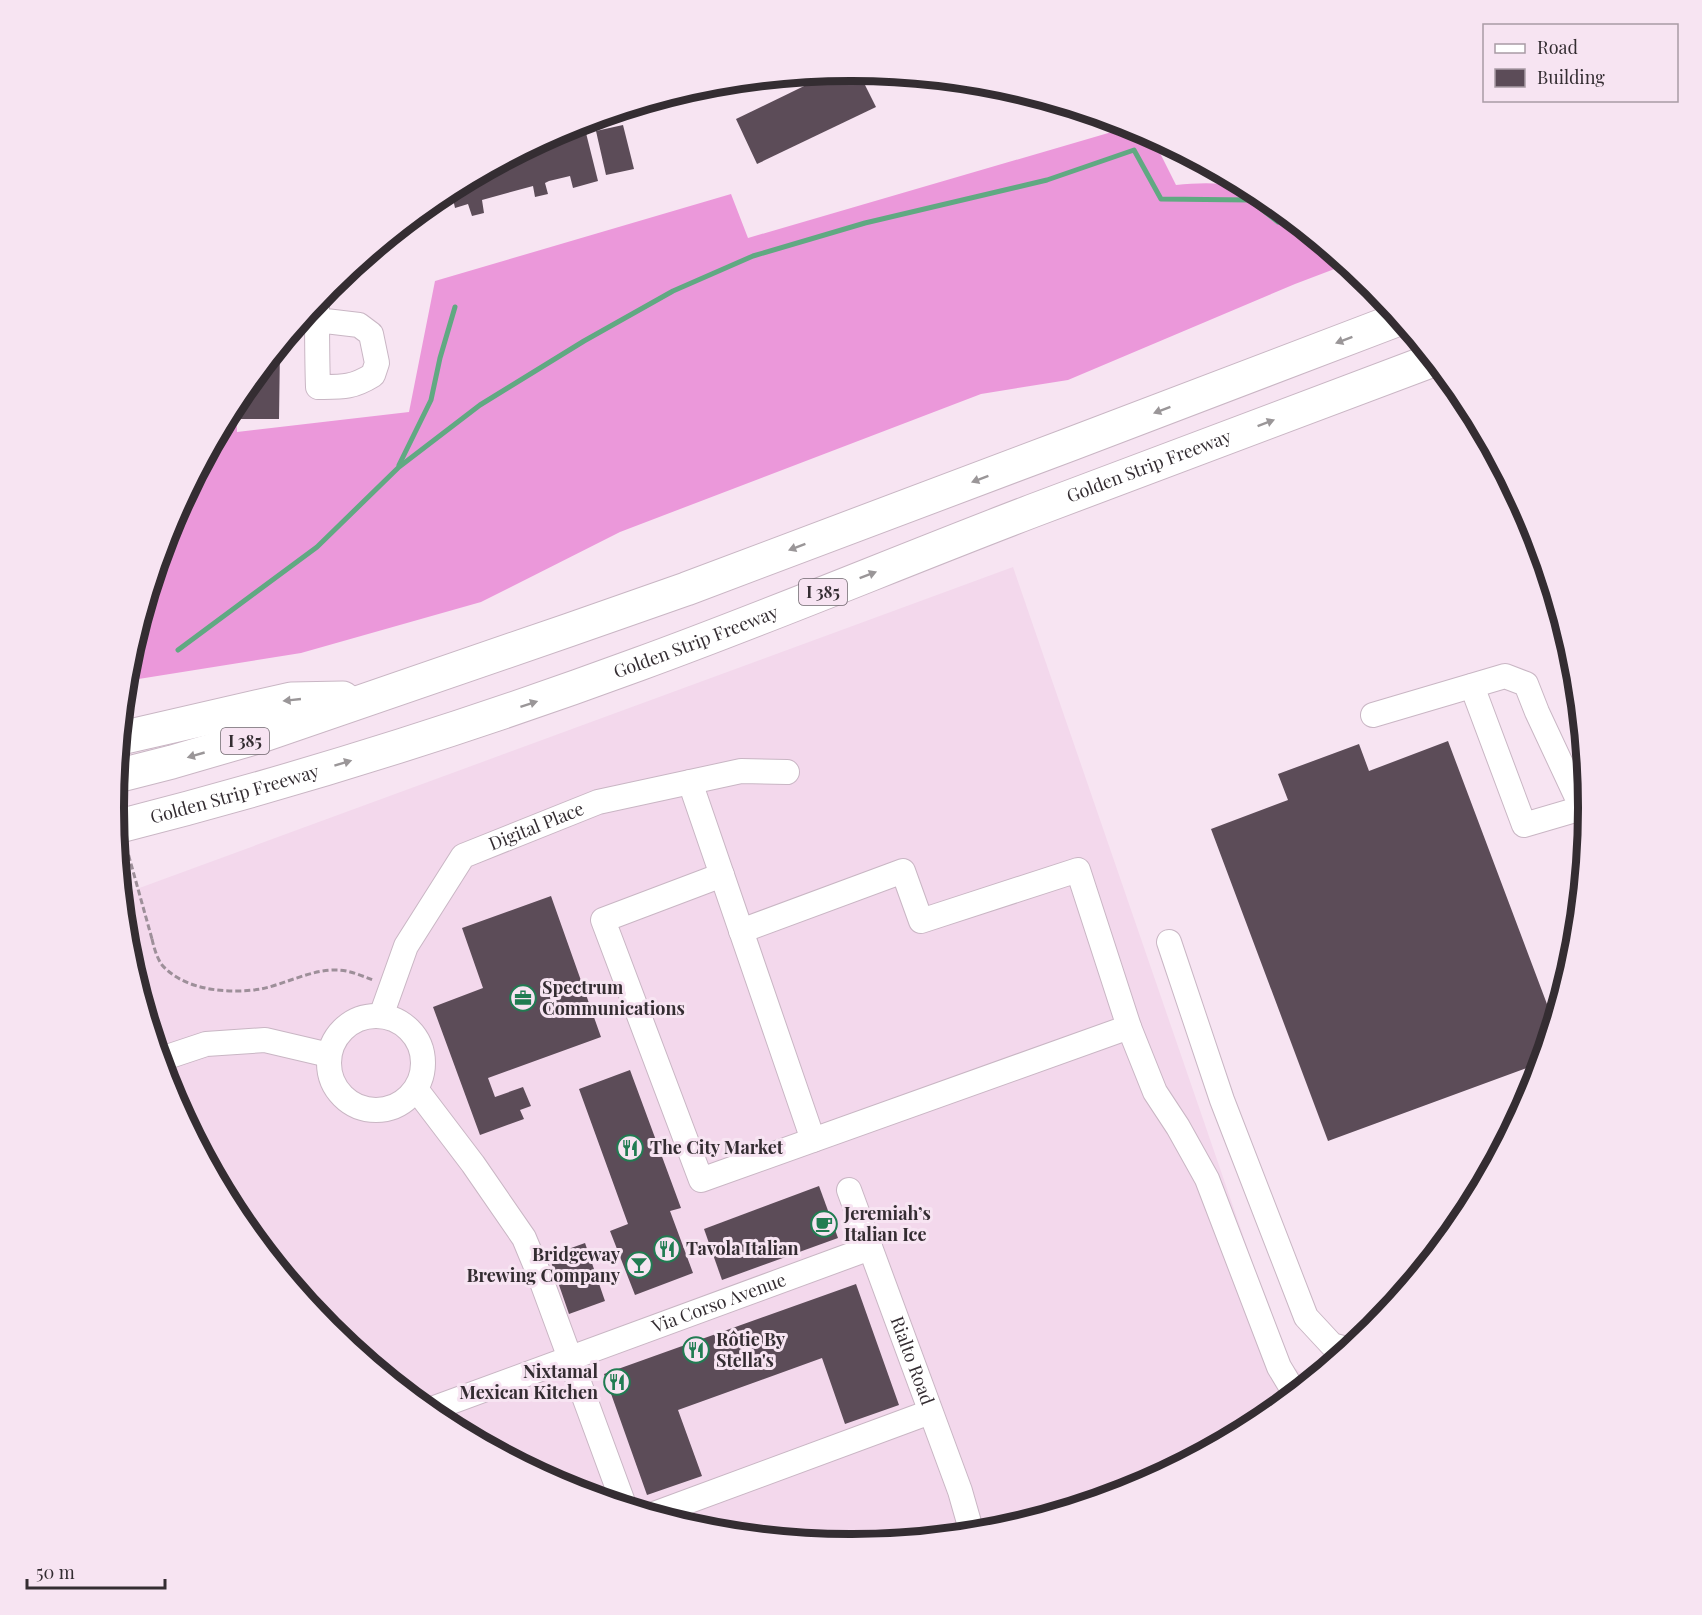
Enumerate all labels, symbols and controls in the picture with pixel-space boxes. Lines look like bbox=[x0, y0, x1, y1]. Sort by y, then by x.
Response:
legend bbox=[1483, 24, 1678, 102]
text: Road bbox=[1537, 35, 1578, 59]
text: Building bbox=[1537, 65, 1605, 89]
one-way arrow bbox=[1335, 335, 1353, 345]
one-way arrow bbox=[1153, 405, 1171, 415]
one-way arrow bbox=[1257, 418, 1275, 427]
street label: Golden Strip Freeway bbox=[1063, 424, 1234, 508]
one-way arrow bbox=[971, 474, 989, 484]
one-way arrow bbox=[788, 542, 806, 552]
one-way arrow bbox=[859, 570, 877, 579]
road number: I 385 bbox=[799, 579, 847, 605]
street label: Golden Strip Freeway bbox=[610, 599, 781, 683]
one-way arrow bbox=[283, 695, 302, 705]
one-way arrow bbox=[520, 698, 538, 708]
road number: I 385 bbox=[221, 728, 269, 754]
one-way arrow bbox=[187, 751, 205, 760]
one-way arrow bbox=[334, 758, 352, 767]
street label: Golden Strip Freeway bbox=[147, 759, 322, 829]
street label: Digital Place bbox=[485, 796, 587, 855]
place label: Spectrum Communications bbox=[542, 975, 685, 1020]
office icon: Spectrum Communications bbox=[508, 983, 538, 1013]
restaurant icon: The City Market bbox=[615, 1133, 645, 1163]
place label: The City Market bbox=[650, 1135, 784, 1159]
place label: Jeremiah’s Italian Ice bbox=[843, 1201, 931, 1246]
cafe icon: Jeremiah’s Italian Ice bbox=[809, 1209, 839, 1239]
restaurant icon: Tavola Italian bbox=[652, 1234, 682, 1264]
place label: Tavola Italian bbox=[686, 1236, 799, 1260]
place label: Bridgeway Brewing Company bbox=[467, 1242, 621, 1287]
bar icon: Bridgeway Brewing Company bbox=[624, 1250, 654, 1280]
street label: Via Corso Avenue bbox=[648, 1267, 789, 1338]
street label: Rialto Road bbox=[886, 1313, 940, 1409]
place label: Rôtie By Stella's bbox=[716, 1327, 786, 1372]
restaurant icon: Rôtie By Stella's bbox=[681, 1335, 711, 1365]
place label: Nixtamal Mexican Kitchen bbox=[459, 1359, 598, 1404]
restaurant icon: Nixtamal Mexican Kitchen bbox=[602, 1367, 632, 1397]
scale bar bbox=[27, 1552, 165, 1590]
text: 50 m bbox=[36, 1560, 75, 1584]

